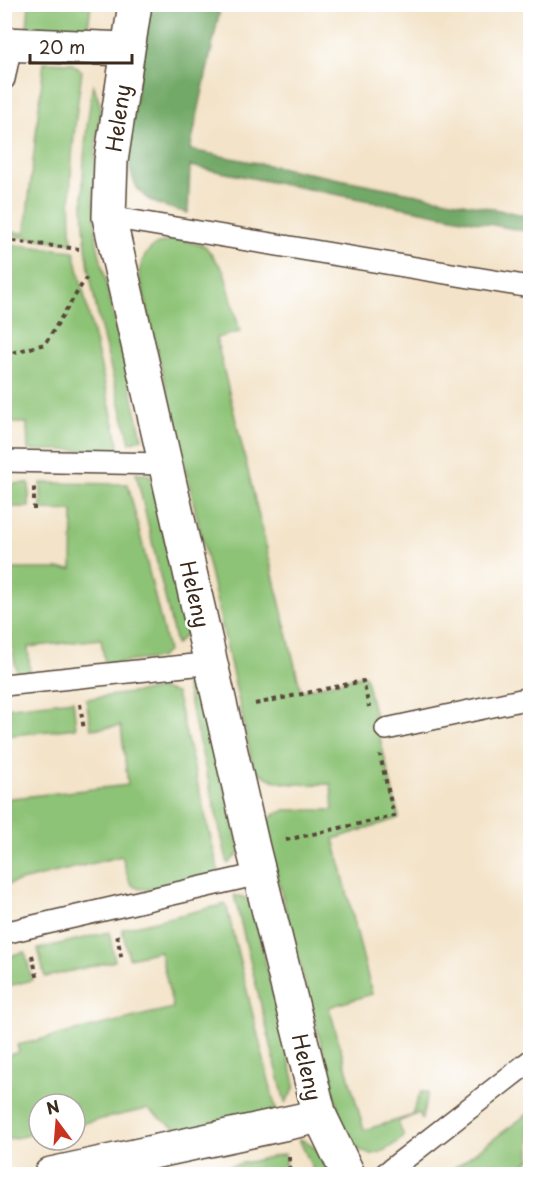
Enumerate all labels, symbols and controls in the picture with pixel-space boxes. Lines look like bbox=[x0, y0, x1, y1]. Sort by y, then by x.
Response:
scale bar bbox=[30, 27, 132, 65]
text: 20 m bbox=[39, 33, 85, 60]
street label: Heleny bbox=[96, 82, 138, 154]
street label: Heleny bbox=[173, 557, 219, 631]
street label: Heleny bbox=[285, 1030, 331, 1104]
north arrow bbox=[27, 1092, 87, 1152]
text: N bbox=[43, 1093, 62, 1120]

